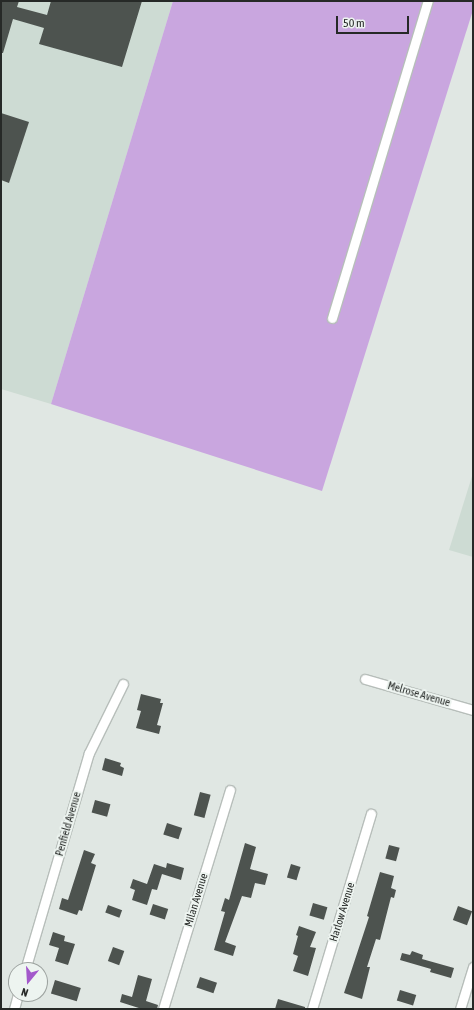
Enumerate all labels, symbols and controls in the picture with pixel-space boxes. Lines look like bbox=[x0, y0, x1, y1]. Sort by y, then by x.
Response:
scale bar bbox=[338, 8, 411, 34]
text: 50 m bbox=[343, 16, 365, 30]
street label: Melrose Avenue bbox=[386, 679, 452, 709]
street label: Penfield Avenue bbox=[53, 790, 83, 858]
street label: Milan Avenue bbox=[182, 872, 210, 928]
street label: Harlow Avenue bbox=[327, 881, 357, 943]
north arrow bbox=[8, 962, 48, 1002]
text: N bbox=[20, 986, 30, 999]

